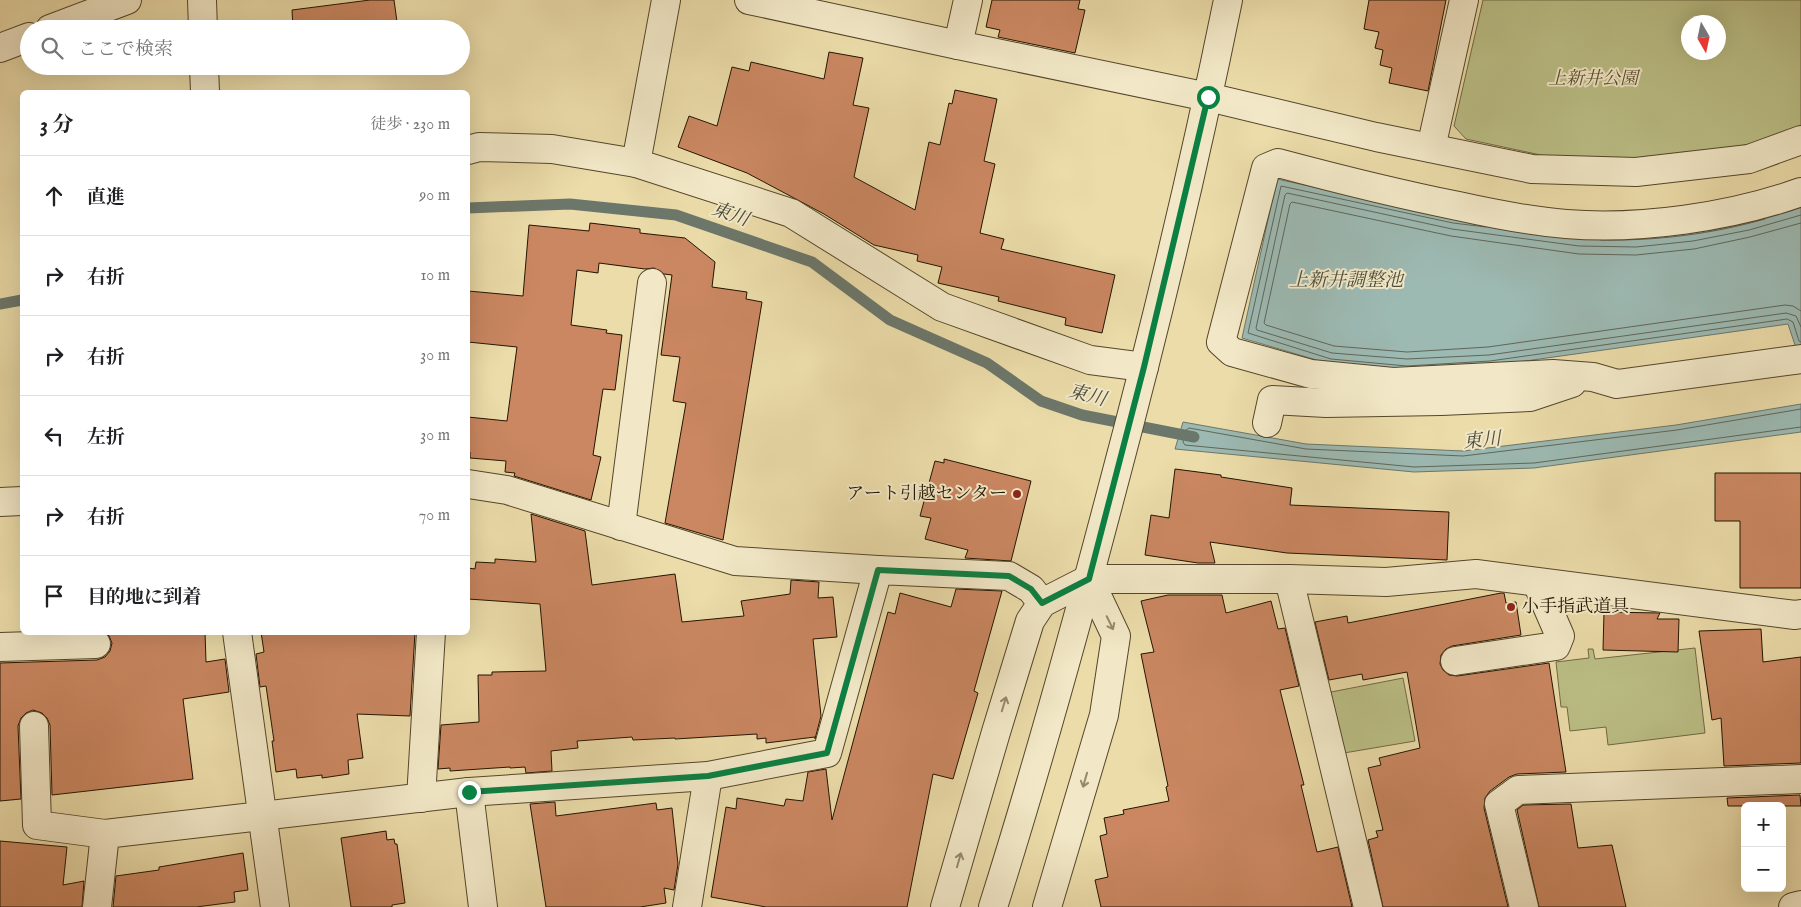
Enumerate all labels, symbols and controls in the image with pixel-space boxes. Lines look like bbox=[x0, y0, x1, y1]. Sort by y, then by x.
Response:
north arrow bbox=[1681, 15, 1726, 60]
search box bbox=[20, 20, 470, 75]
icon: search bbox=[38, 34, 66, 62]
text: ここで検索 bbox=[78, 38, 173, 62]
park label: 上新井公園 bbox=[1548, 68, 1641, 91]
route start bbox=[1197, 86, 1220, 109]
text: 3 分 bbox=[40, 112, 73, 139]
text: 徒歩 · 230 m bbox=[370, 115, 450, 135]
icon: ahead bbox=[40, 182, 68, 210]
text: 直進 bbox=[87, 186, 125, 210]
text: 90 m bbox=[419, 186, 450, 206]
water label: 東川 bbox=[708, 197, 754, 233]
icon: right bbox=[40, 262, 68, 290]
text: 右折 bbox=[87, 266, 125, 290]
text: 10 m bbox=[420, 266, 450, 286]
water label: 上新井調整池 bbox=[1289, 269, 1405, 293]
icon: right bbox=[40, 342, 68, 370]
text: 右折 bbox=[87, 346, 125, 370]
text: 30 m bbox=[420, 346, 450, 366]
water label: 東川 bbox=[1066, 379, 1110, 413]
icon: left bbox=[40, 422, 68, 450]
text: 左折 bbox=[87, 426, 125, 450]
text: 30 m bbox=[420, 426, 450, 446]
water label: 東川 bbox=[1462, 427, 1504, 455]
place label: アート引越センター bbox=[846, 483, 1007, 506]
marker: アート引越センター bbox=[1011, 488, 1023, 500]
icon: right bbox=[40, 502, 68, 530]
text: 右折 bbox=[87, 506, 125, 530]
text: 70 m bbox=[419, 506, 450, 526]
icon: arrive bbox=[40, 582, 68, 610]
text: 目的地に到着 bbox=[87, 586, 201, 610]
place label: 小手指武道具 bbox=[1521, 596, 1629, 619]
marker: 小手指武道具 bbox=[1505, 601, 1517, 613]
one-way arrow bbox=[1106, 615, 1115, 630]
one-way arrow bbox=[1000, 697, 1010, 713]
one-way arrow bbox=[1079, 772, 1089, 788]
route end bbox=[458, 781, 481, 804]
map controls bbox=[1741, 802, 1786, 892]
button: + bbox=[1741, 802, 1786, 847]
button: − bbox=[1741, 847, 1786, 892]
one-way arrow bbox=[954, 853, 964, 869]

